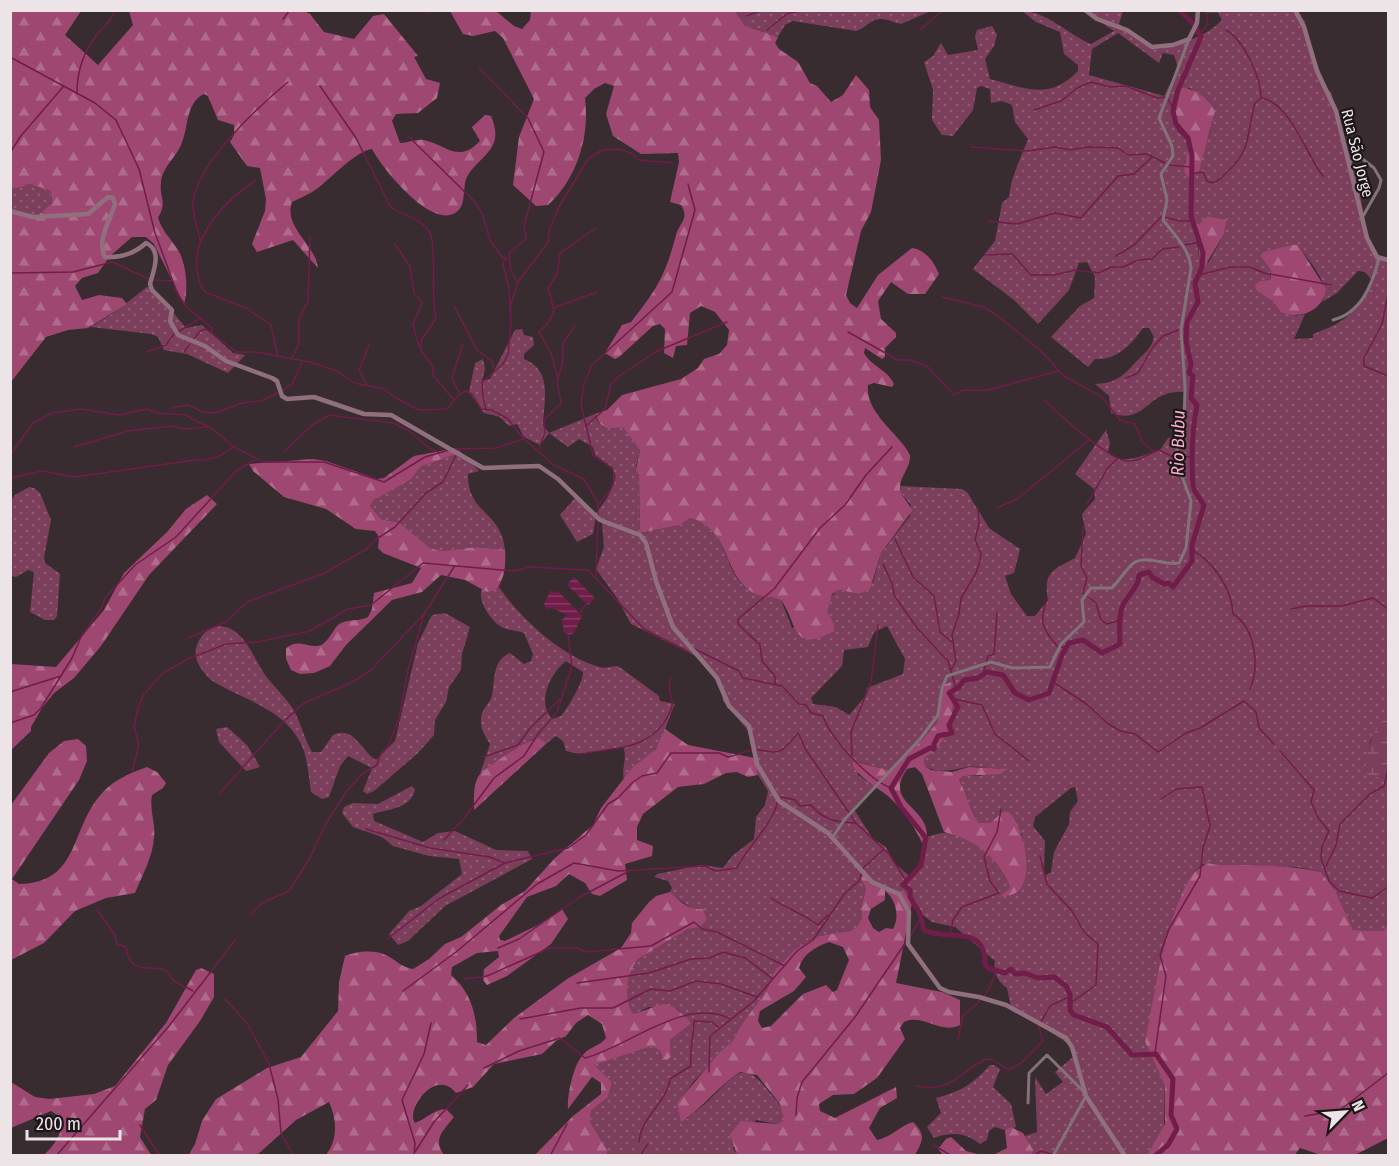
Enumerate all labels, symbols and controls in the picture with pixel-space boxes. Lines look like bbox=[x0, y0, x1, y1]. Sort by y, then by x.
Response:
street label: Rua São Jorge bbox=[1337, 107, 1378, 199]
water label: Rio Bubu bbox=[1166, 410, 1190, 476]
north arrow bbox=[1315, 1082, 1375, 1142]
text: N bbox=[1348, 1098, 1369, 1114]
scale bar bbox=[27, 1103, 120, 1141]
text: 200 m bbox=[36, 1113, 81, 1135]

